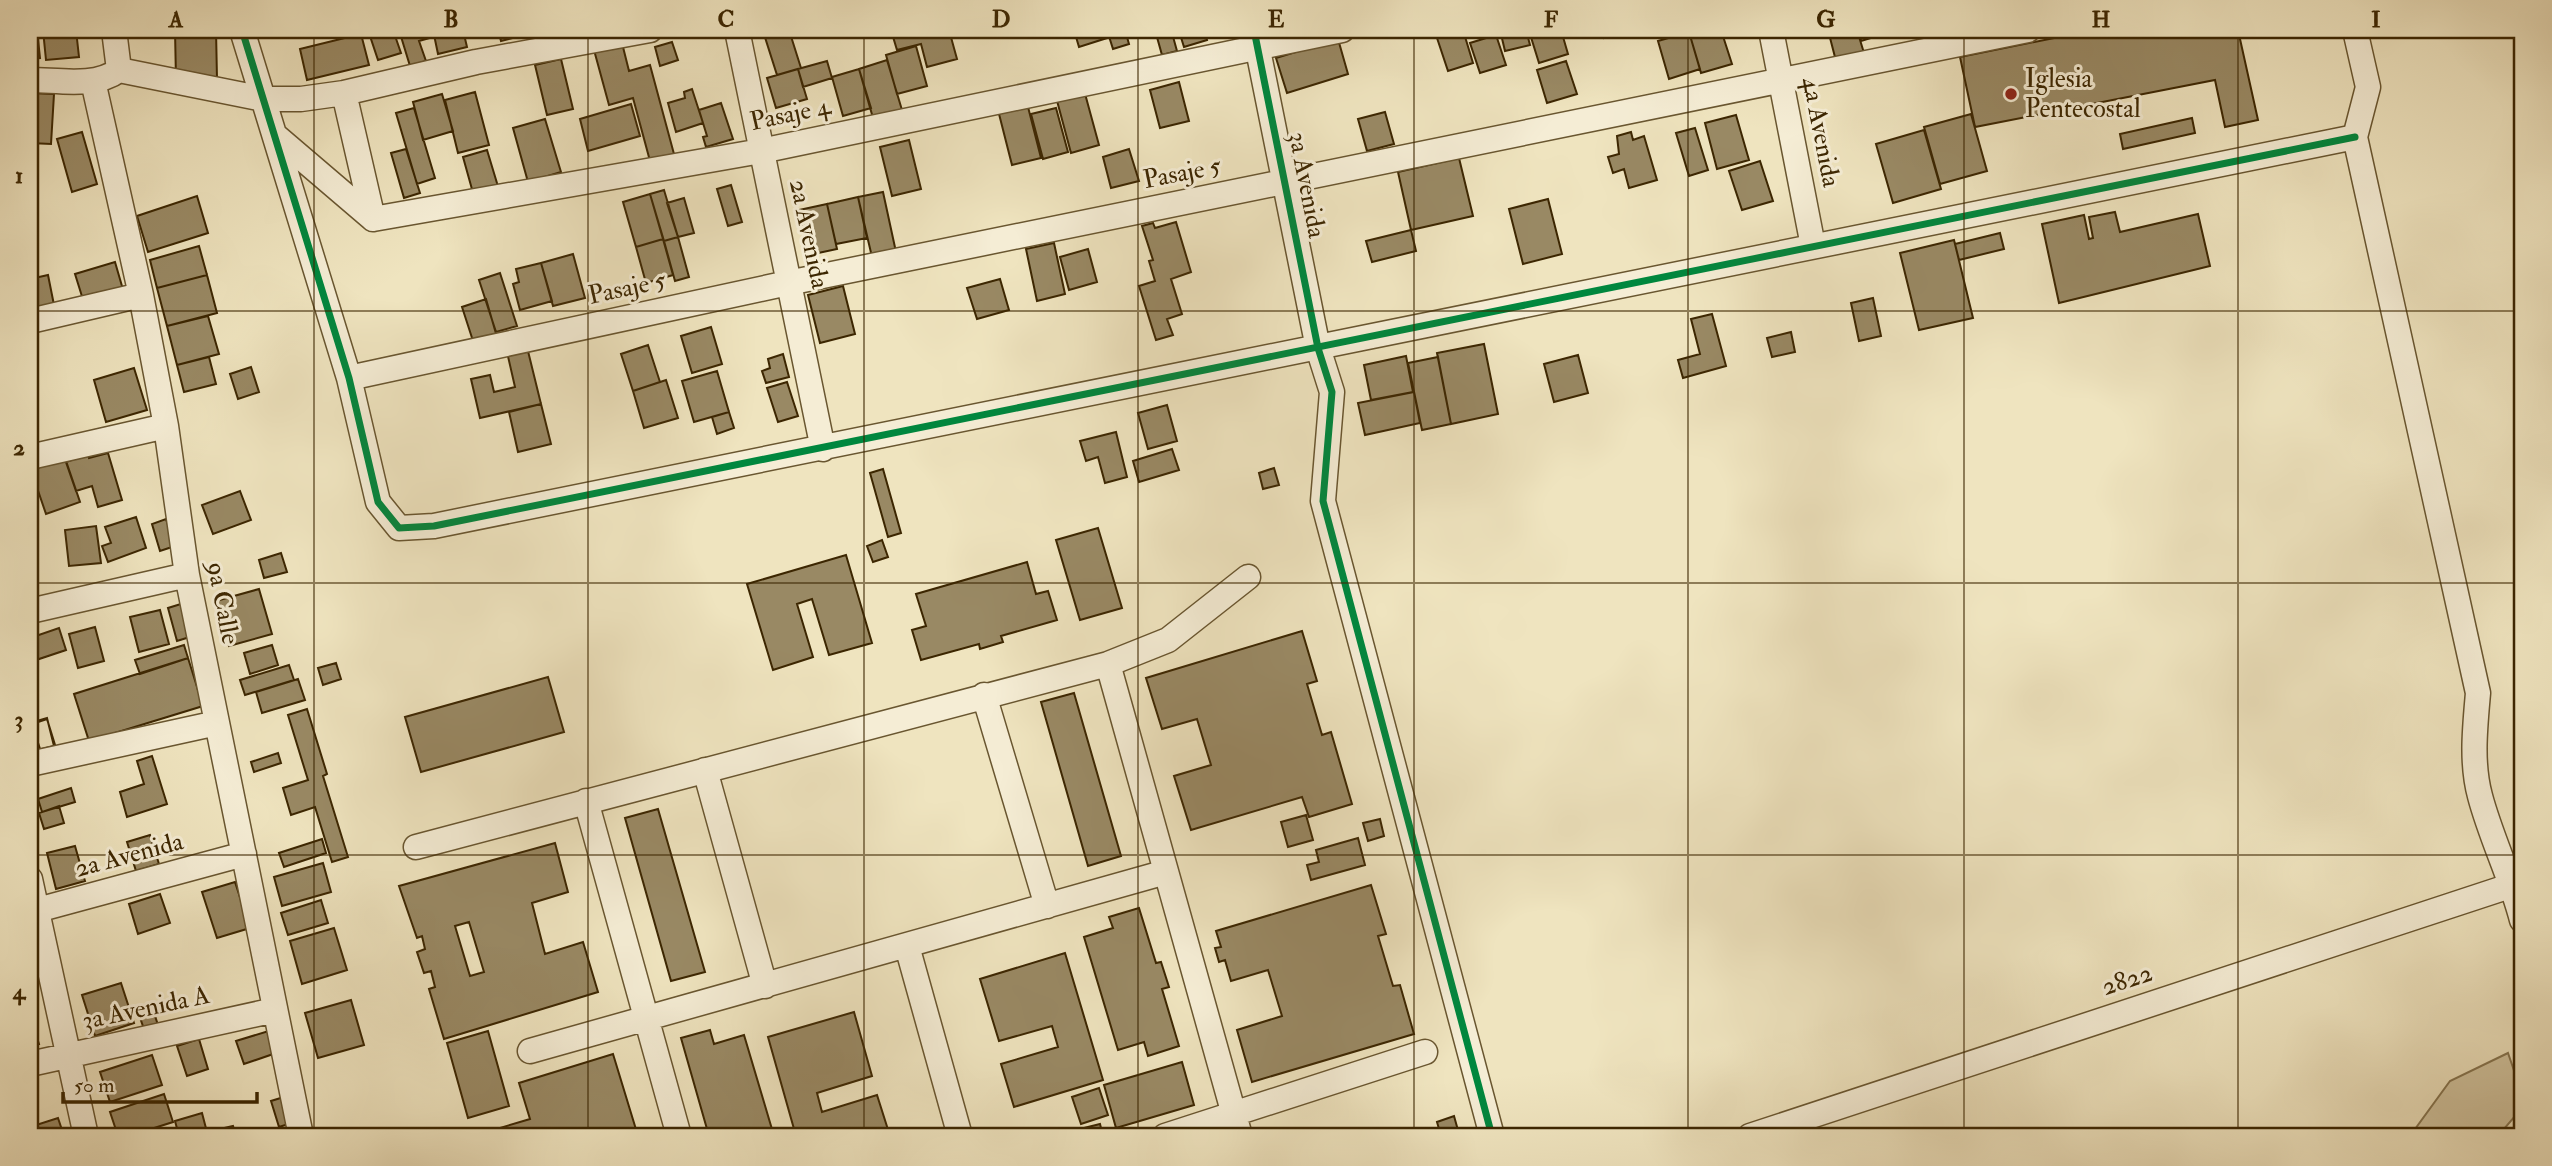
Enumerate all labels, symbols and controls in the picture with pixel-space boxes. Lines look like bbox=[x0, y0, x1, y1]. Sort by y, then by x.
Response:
text: A bbox=[168, 5, 184, 34]
text: B bbox=[443, 5, 459, 34]
text: C bbox=[718, 5, 734, 34]
text: D bbox=[992, 5, 1010, 34]
text: E bbox=[1268, 5, 1285, 34]
text: F bbox=[1544, 5, 1559, 34]
text: G bbox=[1816, 5, 1836, 34]
text: H bbox=[2092, 5, 2111, 34]
text: I bbox=[2371, 5, 2381, 34]
place label: Iglesia Pentecostal bbox=[2025, 63, 2141, 125]
street label: 4a Avenida bbox=[1795, 74, 1847, 190]
marker: Iglesia Pentecostal bbox=[2003, 86, 2019, 102]
street label: Pasaje 4 bbox=[747, 90, 834, 138]
street label: 3a Avenida bbox=[1281, 129, 1333, 241]
street label: Pasaje 5 bbox=[1140, 150, 1224, 196]
text: 1 bbox=[15, 161, 23, 190]
street label: 2a Avenida bbox=[782, 177, 836, 292]
street label: Pasaje 5 bbox=[585, 264, 669, 312]
text: 2 bbox=[13, 433, 25, 462]
street label: 9a Calle bbox=[199, 557, 247, 647]
text: 3 bbox=[15, 705, 23, 734]
street label: 2a Avenida bbox=[71, 825, 187, 885]
street label: 2822 bbox=[2097, 957, 2157, 1003]
text: 4 bbox=[12, 977, 27, 1006]
street label: 3a Avenida A bbox=[79, 979, 213, 1037]
scale bar bbox=[63, 1061, 257, 1105]
text: 50 m bbox=[74, 1072, 115, 1099]

